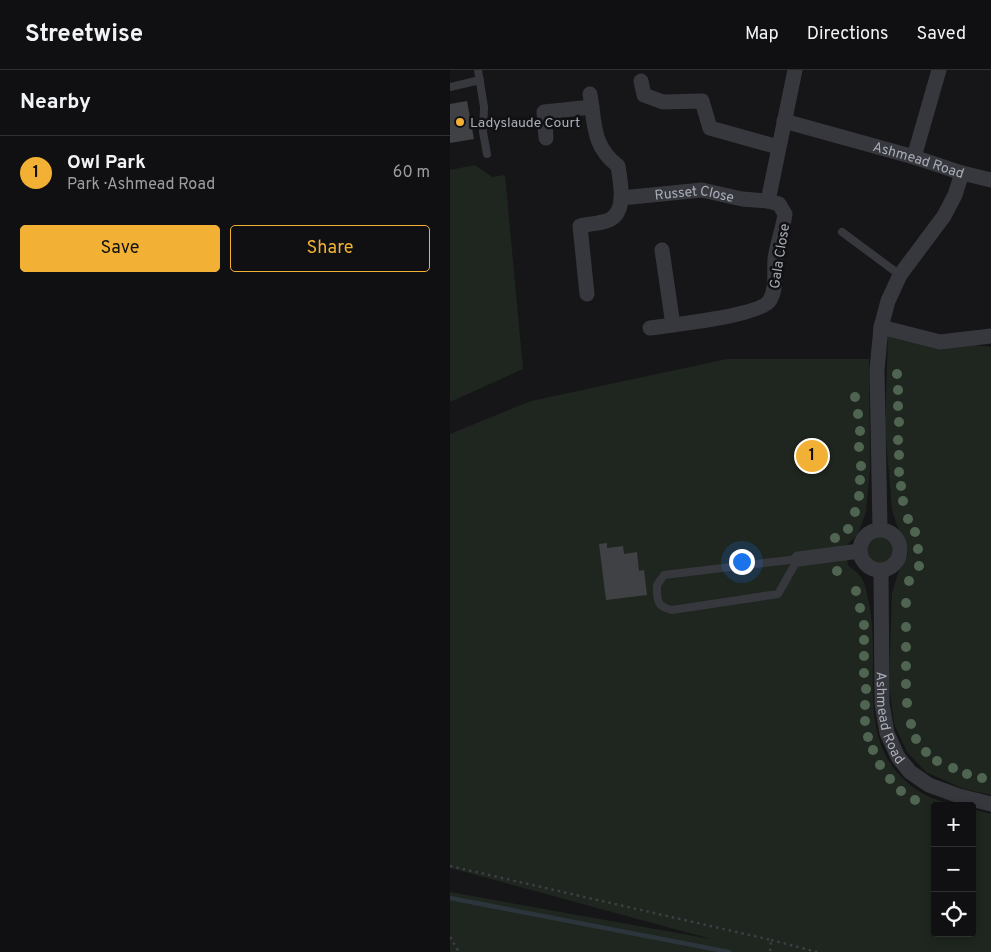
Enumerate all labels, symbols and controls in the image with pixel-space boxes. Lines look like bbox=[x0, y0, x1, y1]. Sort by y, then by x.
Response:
text: Streetwise bbox=[25, 20, 143, 50]
text: Map bbox=[745, 23, 779, 46]
text: Directions bbox=[807, 23, 889, 46]
text: Saved bbox=[917, 23, 966, 46]
text: Nearby bbox=[20, 89, 91, 116]
place label: Ladyslaude Court bbox=[470, 115, 580, 132]
marker: Ladyslaude Court bbox=[454, 116, 466, 128]
street label: Ashmead Road bbox=[871, 139, 966, 183]
text: Owl Park bbox=[67, 151, 146, 175]
text: 1 bbox=[33, 163, 39, 183]
text: 60 m bbox=[393, 163, 430, 183]
text: Park · Ashmead Road bbox=[67, 175, 215, 195]
street label: Russet Close bbox=[654, 183, 736, 207]
street label: Gala Close bbox=[767, 222, 794, 290]
button: Save bbox=[20, 225, 220, 272]
button: Share bbox=[230, 225, 430, 272]
pin: 1 bbox=[796, 437, 828, 475]
your location bbox=[729, 549, 755, 575]
street label: Ashmead Road bbox=[872, 672, 908, 768]
map controls bbox=[931, 802, 976, 937]
button: + bbox=[931, 802, 976, 847]
button: − bbox=[931, 847, 976, 892]
button: locate bbox=[931, 892, 976, 937]

